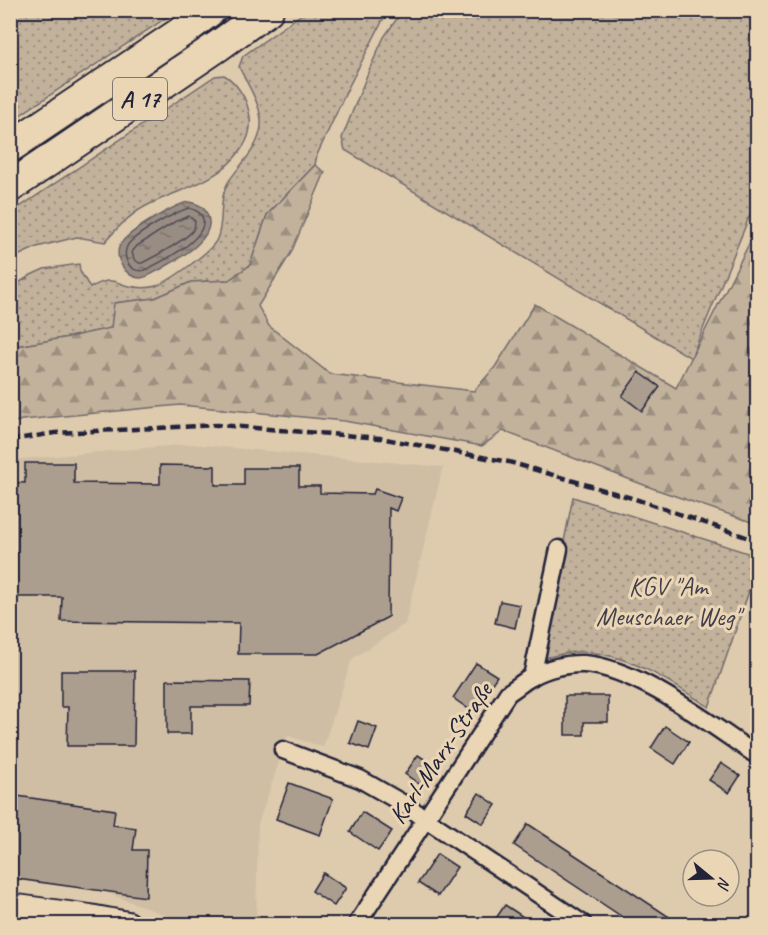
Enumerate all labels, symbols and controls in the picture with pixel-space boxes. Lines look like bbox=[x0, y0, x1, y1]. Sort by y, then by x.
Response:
road number: A 17 bbox=[113, 78, 167, 120]
park label: KGV "Am Meuschaer Weg" bbox=[596, 570, 745, 633]
street label: Karl-Marx-Straße bbox=[381, 674, 501, 830]
north arrow bbox=[681, 848, 741, 908]
text: N bbox=[712, 875, 735, 893]

